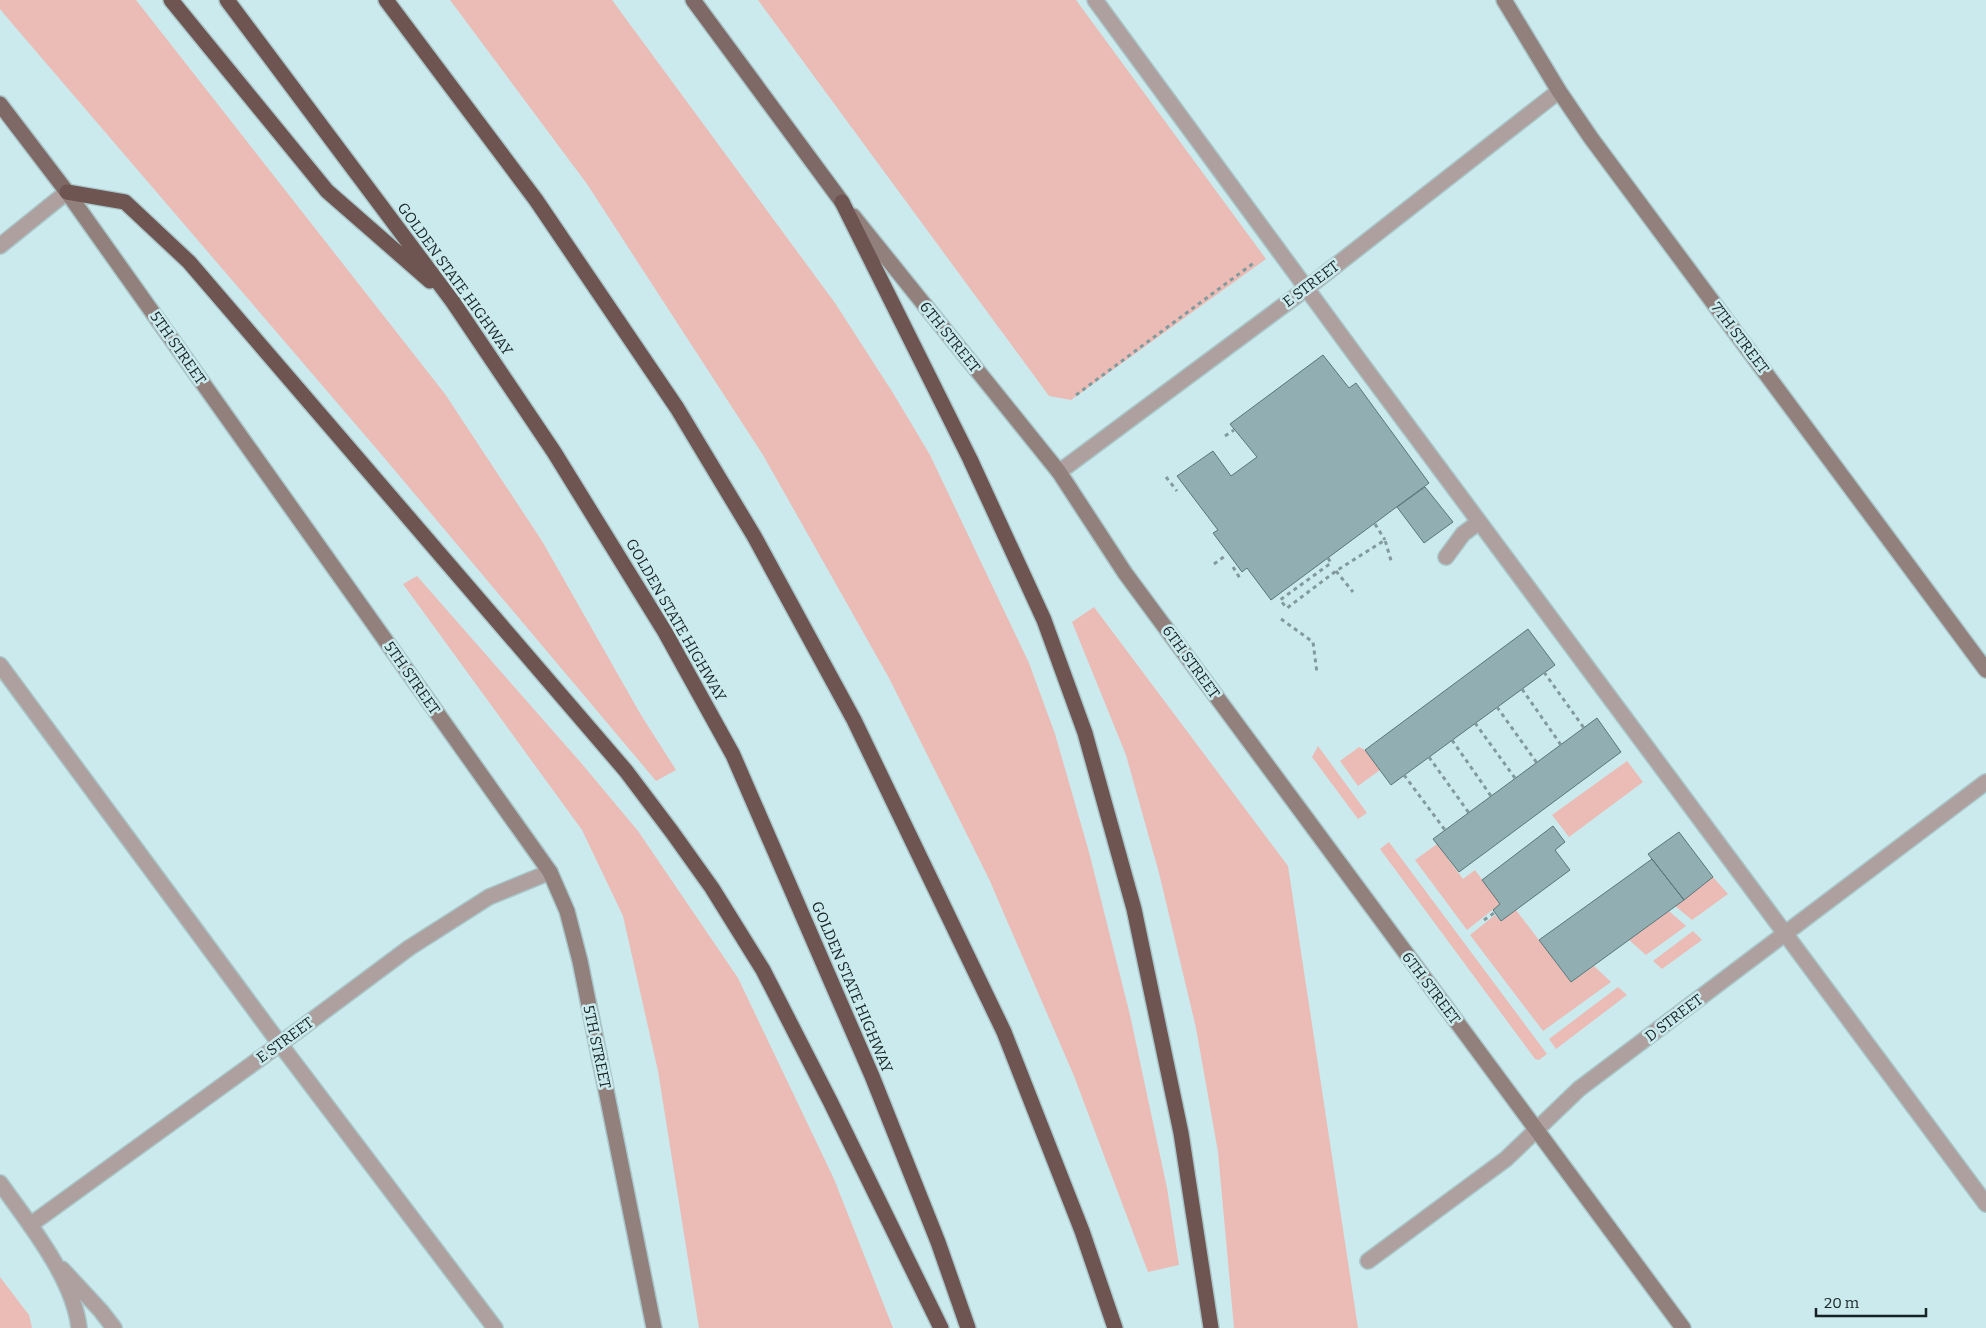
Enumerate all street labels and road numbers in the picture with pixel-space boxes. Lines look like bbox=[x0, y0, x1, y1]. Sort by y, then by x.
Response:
street label: GOLDEN STATE HIGHWAY bbox=[393, 199, 517, 359]
street label: E STREET bbox=[1279, 257, 1343, 311]
street label: 6TH STREET bbox=[916, 298, 984, 376]
street label: 7TH STREET bbox=[1707, 299, 1773, 377]
street label: 5TH STREET bbox=[146, 308, 210, 388]
street label: GOLDEN STATE HIGHWAY bbox=[622, 536, 730, 705]
street label: 6TH STREET bbox=[1159, 622, 1224, 702]
street label: 5TH STREET bbox=[380, 638, 444, 718]
street label: GOLDEN STATE HIGHWAY bbox=[808, 899, 896, 1076]
street label: 6TH STREET bbox=[1398, 948, 1464, 1028]
street label: D STREET bbox=[1642, 990, 1706, 1045]
street label: 5TH STREET bbox=[579, 1004, 615, 1091]
street label: E STREET bbox=[253, 1013, 317, 1067]

